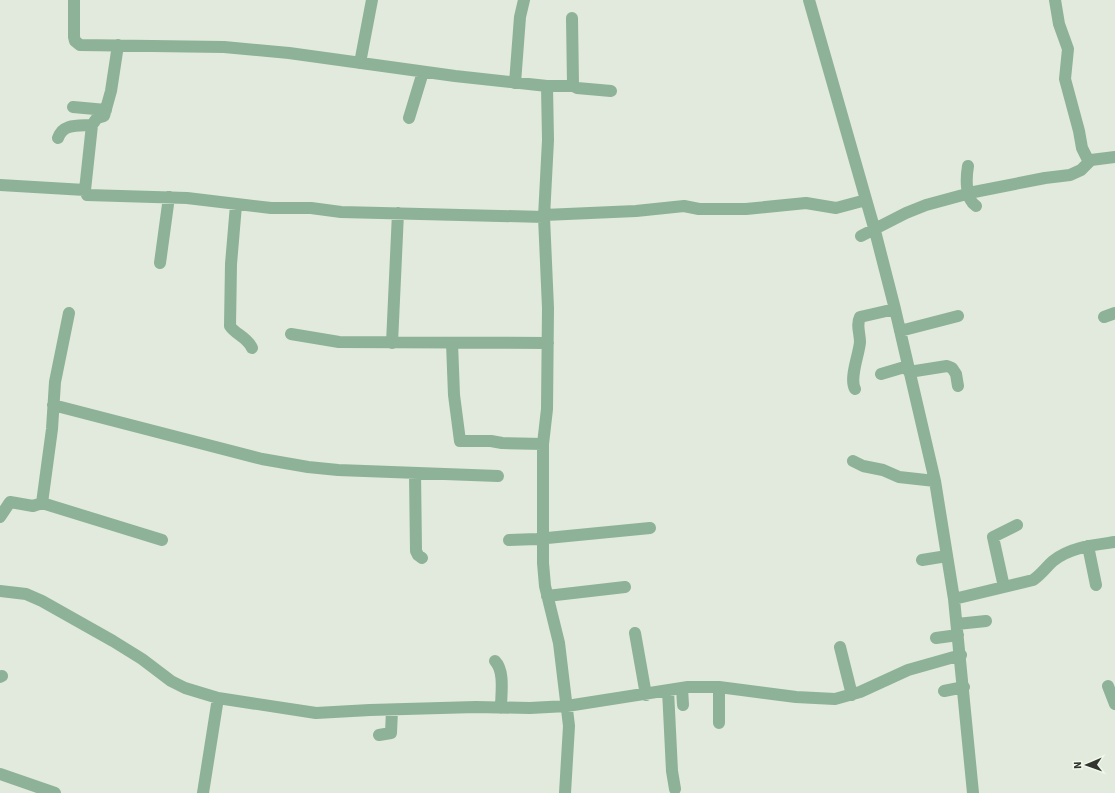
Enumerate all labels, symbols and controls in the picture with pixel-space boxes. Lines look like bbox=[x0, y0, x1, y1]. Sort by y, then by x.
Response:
north arrow bbox=[1067, 745, 1107, 785]
text: N bbox=[1070, 761, 1085, 769]

